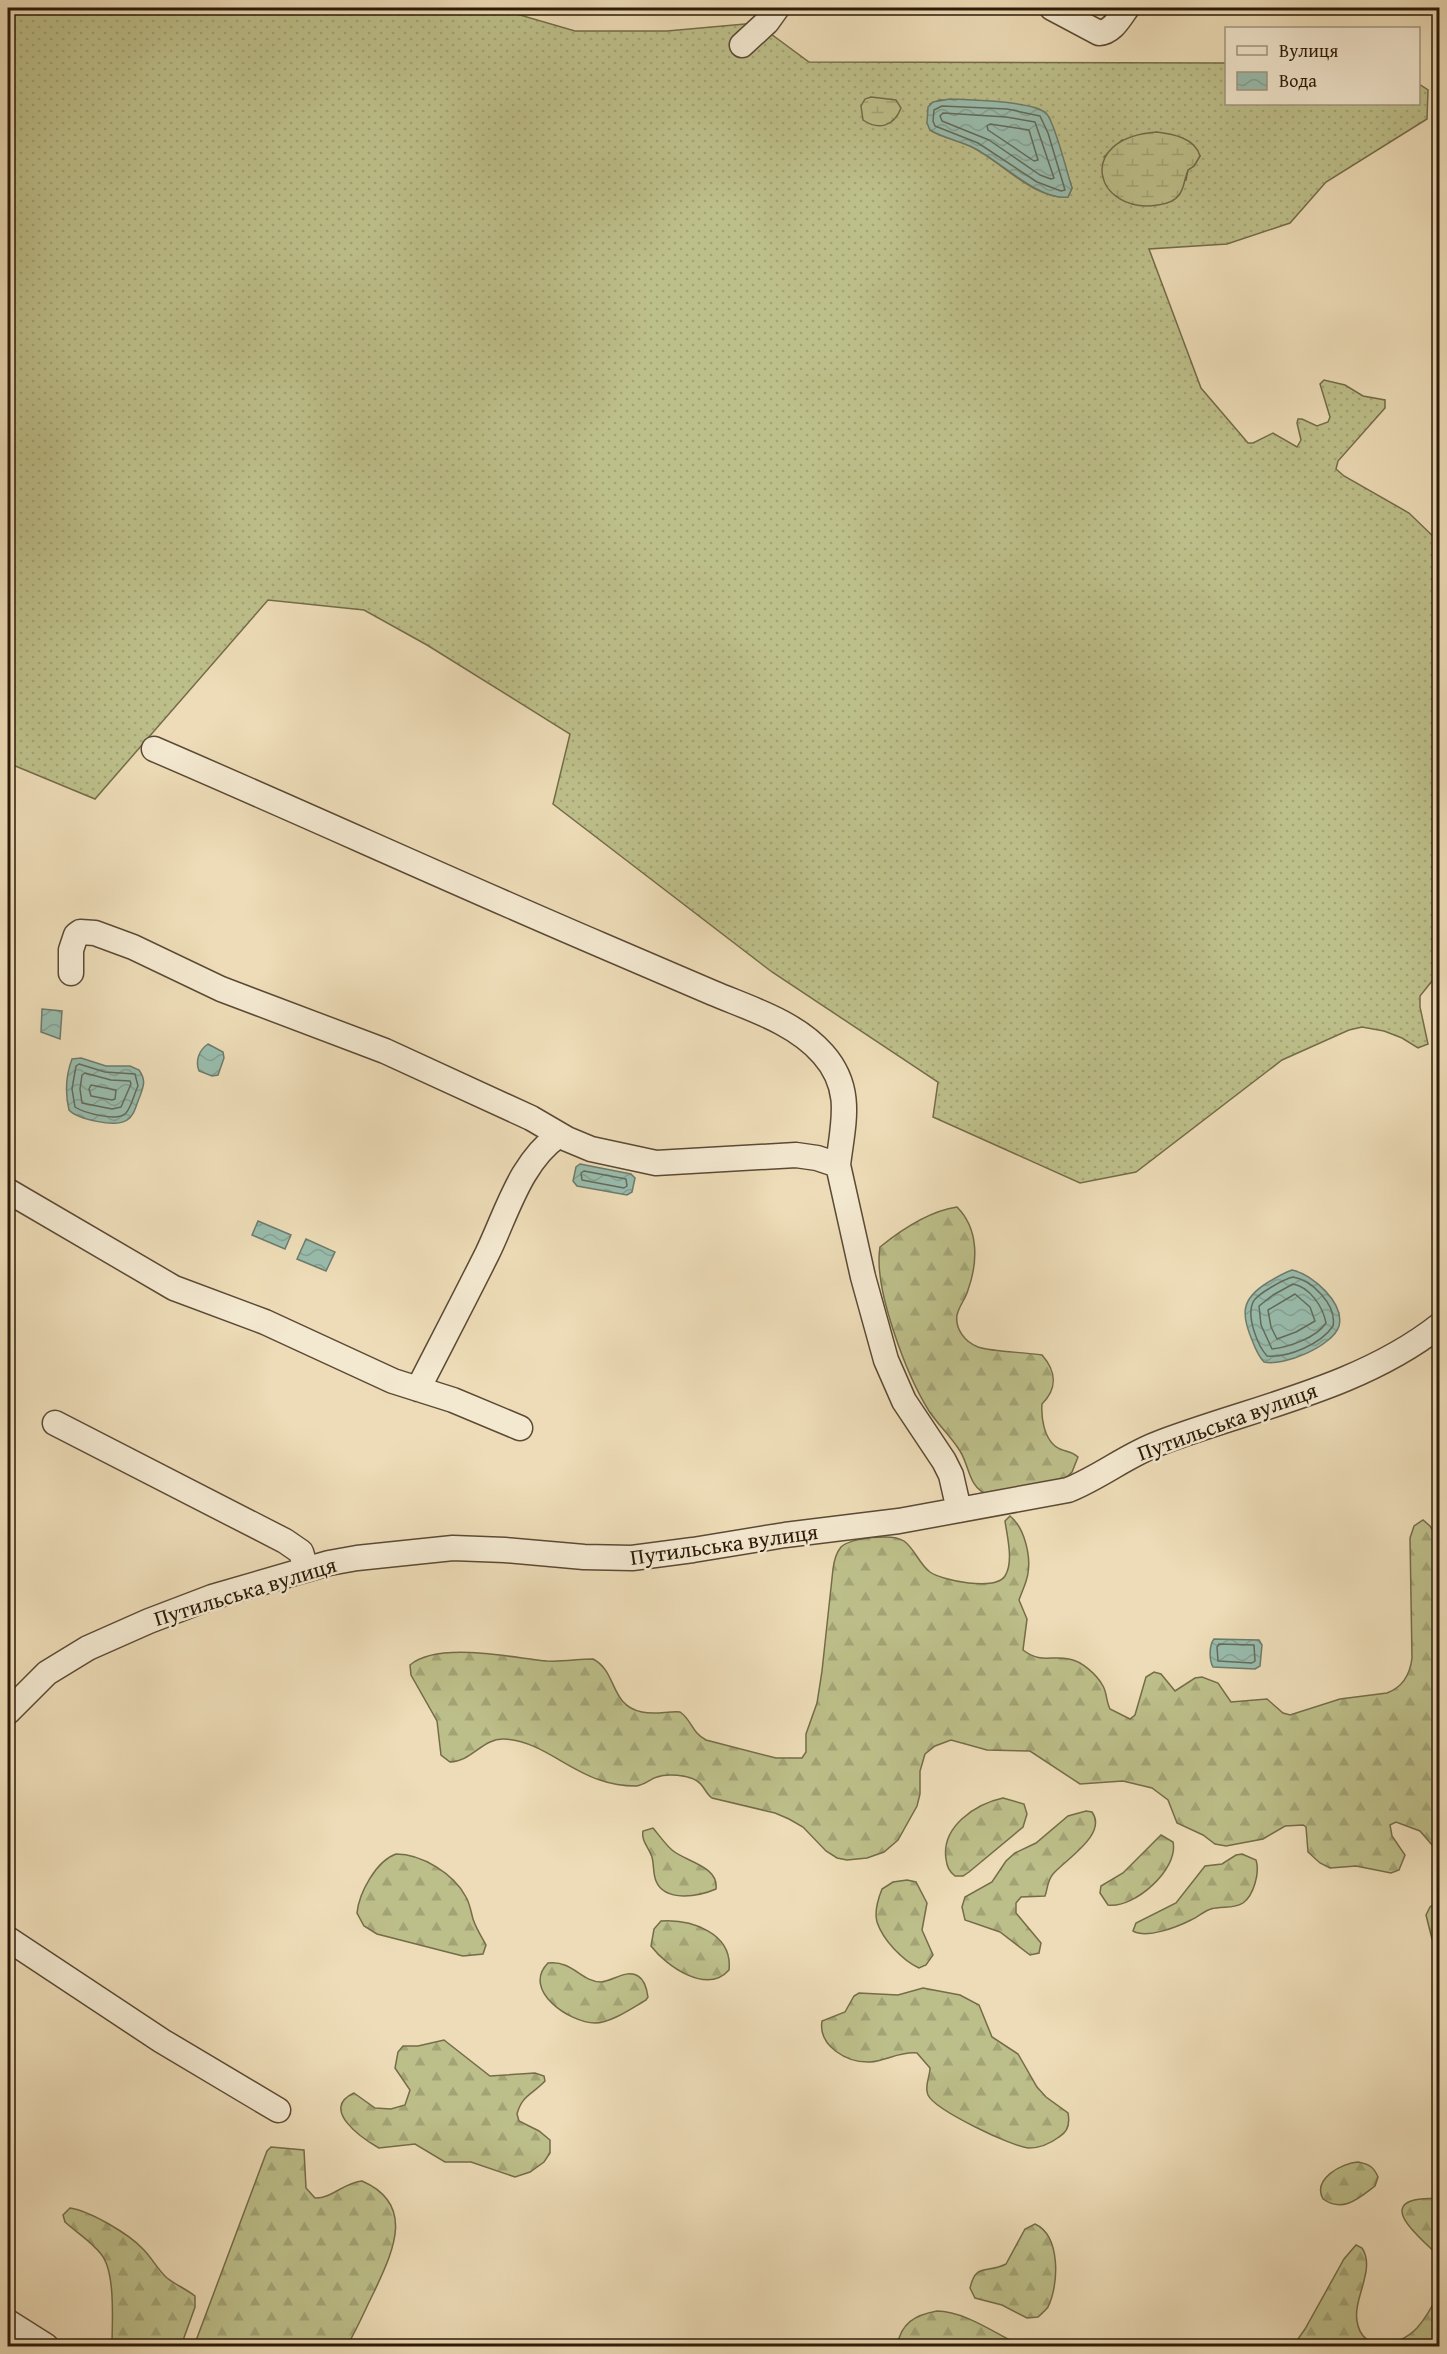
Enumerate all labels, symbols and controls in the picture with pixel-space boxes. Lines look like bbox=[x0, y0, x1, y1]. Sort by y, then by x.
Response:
legend bbox=[1225, 27, 1420, 105]
text: Вулиця bbox=[1279, 37, 1338, 64]
text: Вода bbox=[1279, 67, 1317, 94]
street label: Путильська вулиця bbox=[1133, 1374, 1321, 1468]
street label: Путильська вулиця bbox=[628, 1515, 820, 1573]
street label: Путильська вулиця bbox=[150, 1548, 340, 1634]

